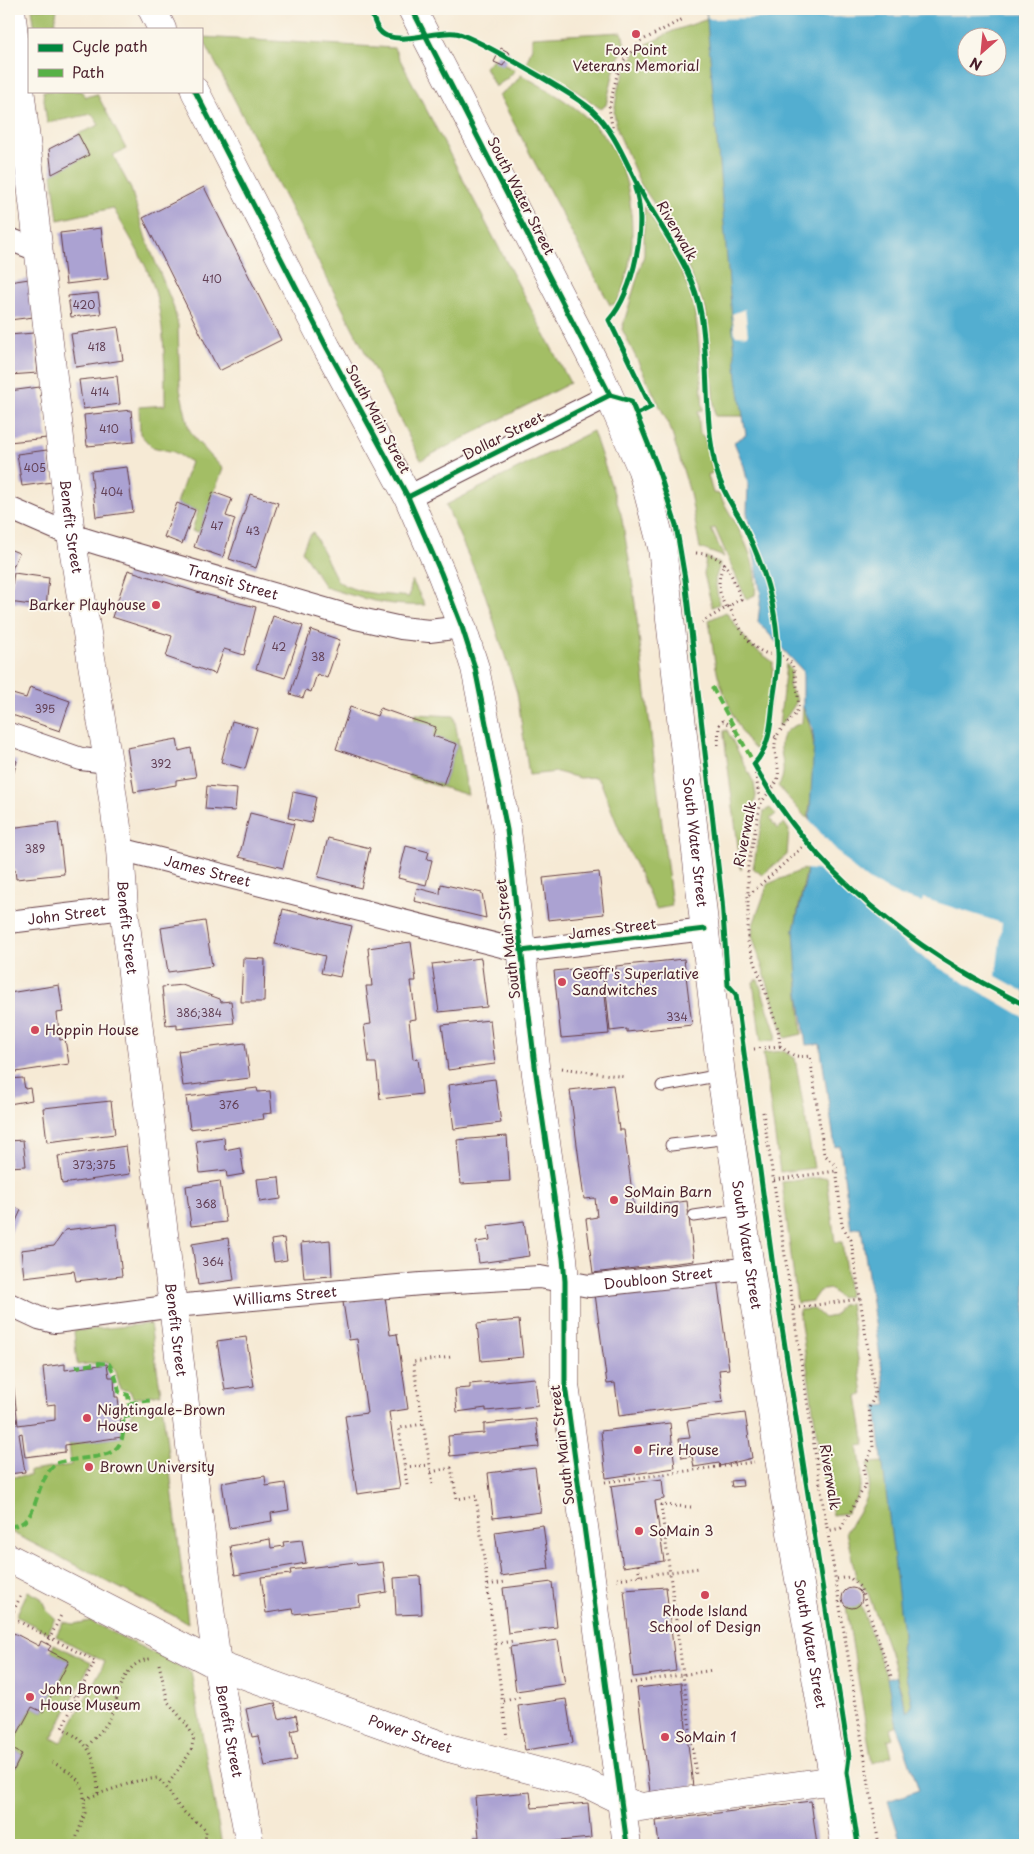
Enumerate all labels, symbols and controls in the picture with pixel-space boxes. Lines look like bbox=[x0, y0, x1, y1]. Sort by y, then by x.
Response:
legend bbox=[28, 28, 202, 92]
marker: Fox Point Veterans Memorial bbox=[630, 28, 642, 40]
north arrow bbox=[956, 28, 1006, 78]
text: Cycle path bbox=[72, 34, 148, 57]
place label: Fox Point Veterans Memorial bbox=[572, 39, 700, 76]
text: N bbox=[966, 52, 986, 76]
text: Path bbox=[72, 60, 104, 83]
street label: South Water Street bbox=[483, 133, 560, 259]
street label: Riverwalk bbox=[652, 197, 703, 265]
house number: 410 bbox=[202, 270, 222, 287]
house number: 420 bbox=[73, 296, 95, 313]
house number: 418 bbox=[88, 338, 106, 355]
street label: South Main Street bbox=[341, 361, 416, 477]
house number: 414 bbox=[91, 383, 109, 400]
street label: Dollar Street bbox=[459, 406, 547, 465]
house number: 410 bbox=[99, 420, 119, 437]
house number: 405 bbox=[24, 459, 46, 476]
street label: Benefit Street bbox=[55, 478, 88, 575]
house number: 404 bbox=[101, 483, 123, 500]
house number: 47 bbox=[211, 517, 224, 534]
house number: 43 bbox=[246, 522, 260, 539]
street label: Transit Street bbox=[185, 559, 281, 605]
place label: Barker Playhouse bbox=[28, 594, 146, 615]
marker: Barker Playhouse bbox=[150, 599, 162, 611]
house number: 42 bbox=[272, 638, 287, 655]
house number: 38 bbox=[311, 648, 325, 665]
house number: 395 bbox=[35, 700, 55, 717]
house number: 392 bbox=[151, 755, 172, 772]
street label: South Water Street bbox=[678, 776, 713, 908]
street label: Riverwalk bbox=[728, 799, 761, 869]
house number: 389 bbox=[25, 840, 45, 857]
street label: James Street bbox=[162, 850, 253, 892]
street label: South Main Street bbox=[490, 877, 525, 1000]
street label: Benefit Street bbox=[112, 880, 143, 976]
street label: John Street bbox=[26, 899, 107, 930]
street label: James Street bbox=[567, 913, 657, 944]
place label: Geoff's Superlative Sandwitches bbox=[572, 963, 699, 1000]
marker: Geoff's Superlative Sandwitches bbox=[556, 976, 568, 988]
house number: 386;384 bbox=[176, 1004, 222, 1021]
house number: 334 bbox=[666, 1008, 688, 1025]
place label: Hoppin House bbox=[45, 1019, 139, 1040]
marker: Hoppin House bbox=[29, 1024, 41, 1036]
house number: 376 bbox=[219, 1096, 240, 1113]
house number: 373;375 bbox=[72, 1156, 116, 1173]
street label: South Water Street bbox=[727, 1179, 767, 1311]
place label: SoMain Barn Building bbox=[624, 1181, 712, 1218]
marker: SoMain Barn Building bbox=[608, 1194, 620, 1206]
house number: 368 bbox=[195, 1195, 217, 1212]
house number: 364 bbox=[202, 1253, 224, 1270]
street label: Doubloon Street bbox=[602, 1261, 714, 1294]
street label: Benefit Street bbox=[160, 1281, 192, 1378]
street label: Williams Street bbox=[232, 1281, 338, 1311]
street label: South Main Street bbox=[544, 1383, 579, 1506]
place label: Nightingale–Brown House bbox=[97, 1399, 225, 1436]
marker: Nightingale–Brown House bbox=[81, 1412, 93, 1424]
place label: Fire House bbox=[648, 1439, 719, 1460]
street label: Riverwalk bbox=[815, 1442, 846, 1512]
marker: Fire House bbox=[632, 1444, 644, 1456]
place label: Brown University bbox=[99, 1456, 215, 1477]
marker: Brown University bbox=[83, 1461, 95, 1473]
place label: SoMain 3 bbox=[649, 1520, 713, 1541]
marker: SoMain 3 bbox=[633, 1525, 645, 1537]
street label: South Water Street bbox=[789, 1578, 832, 1710]
marker: Rhode Island School of Design bbox=[699, 1589, 711, 1601]
place label: Rhode Island School of Design bbox=[649, 1600, 761, 1637]
place label: John Brown House Museum bbox=[40, 1678, 141, 1715]
street label: Benefit Street bbox=[211, 1682, 248, 1779]
marker: John Brown House Museum bbox=[24, 1691, 36, 1703]
street label: Power Street bbox=[365, 1709, 455, 1758]
place label: SoMain 1 bbox=[675, 1726, 736, 1747]
marker: SoMain 1 bbox=[659, 1731, 671, 1743]

